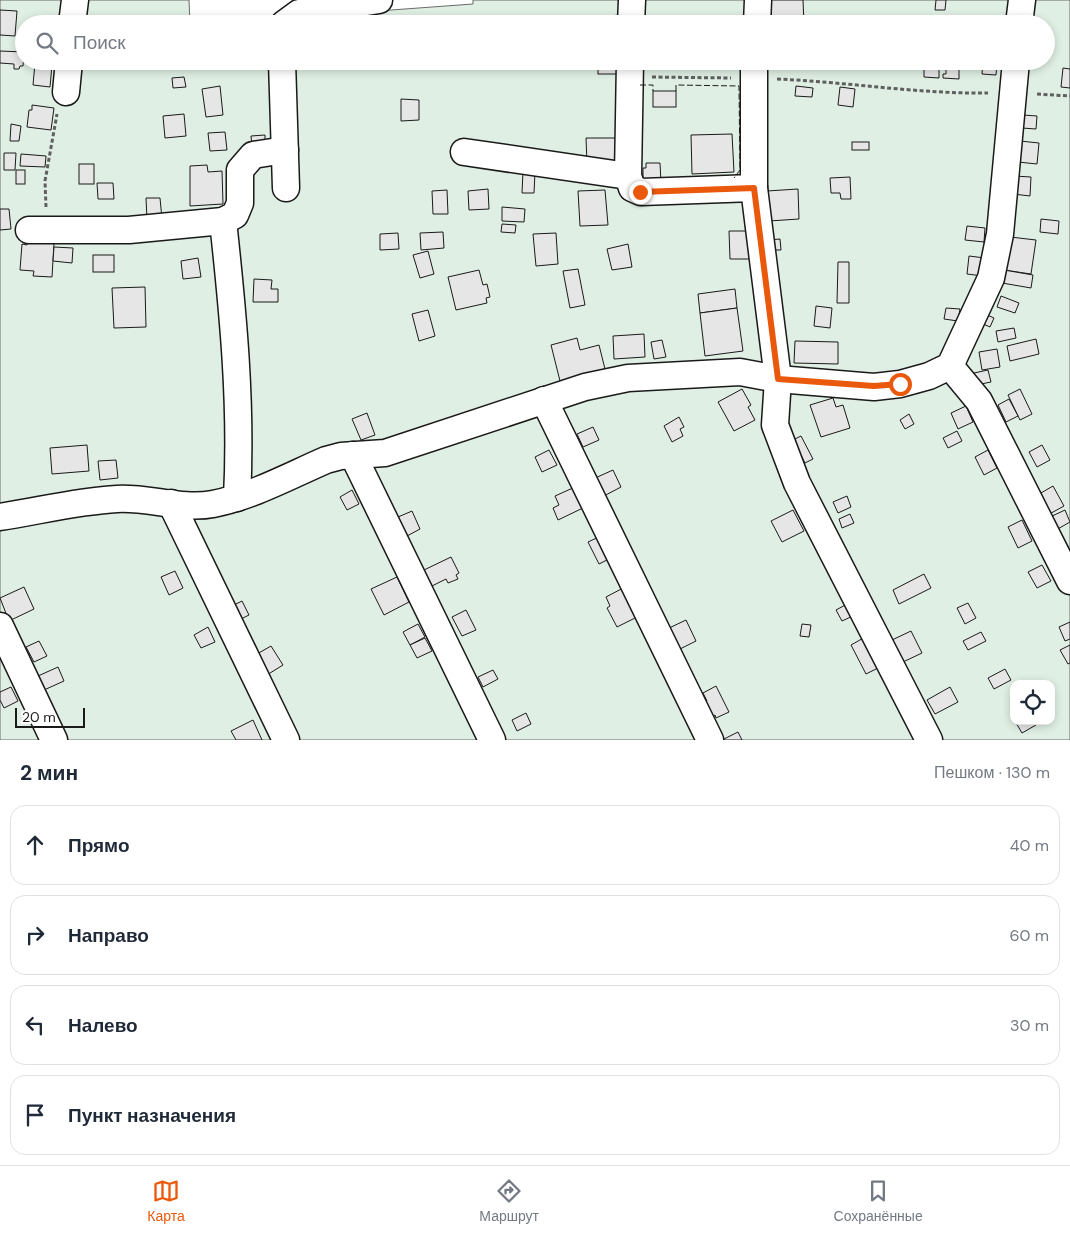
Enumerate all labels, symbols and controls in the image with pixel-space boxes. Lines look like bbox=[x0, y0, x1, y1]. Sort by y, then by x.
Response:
search box bbox=[15, 15, 1055, 70]
icon: search bbox=[33, 29, 61, 57]
text: Поиск bbox=[73, 30, 126, 55]
route end bbox=[629, 181, 652, 204]
route start bbox=[889, 373, 912, 396]
map controls bbox=[1010, 680, 1055, 725]
button: locate bbox=[1010, 680, 1055, 725]
scale bar bbox=[15, 705, 85, 728]
text: 20 m bbox=[22, 708, 56, 726]
text: 2 мин bbox=[20, 759, 78, 787]
text: Пешком · 130 m bbox=[934, 762, 1050, 783]
icon: ahead bbox=[21, 831, 49, 859]
text: Прямо bbox=[68, 833, 130, 858]
text: 40 m bbox=[1010, 835, 1049, 856]
icon: right bbox=[21, 921, 49, 949]
text: Направо bbox=[68, 923, 149, 948]
text: 60 m bbox=[1009, 925, 1049, 946]
icon: left bbox=[21, 1011, 49, 1039]
text: Налево bbox=[68, 1013, 138, 1038]
text: 30 m bbox=[1010, 1015, 1049, 1036]
icon: arrive bbox=[21, 1101, 49, 1129]
text: Пункт назначения bbox=[68, 1103, 236, 1128]
tab: Карта bbox=[147, 1177, 185, 1225]
tab: Маршрут bbox=[479, 1177, 539, 1225]
tab: Сохранённые bbox=[834, 1177, 923, 1225]

